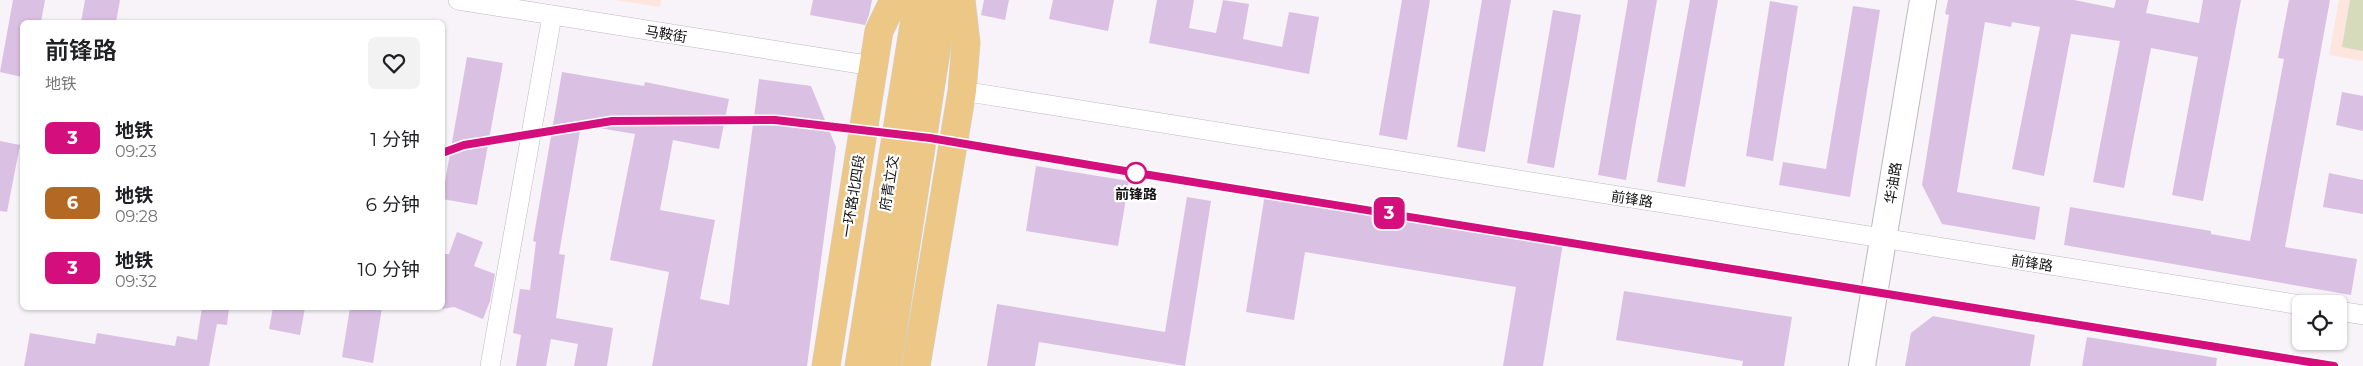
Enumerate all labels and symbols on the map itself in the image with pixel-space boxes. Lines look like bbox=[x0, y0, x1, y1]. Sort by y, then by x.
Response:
street label: 马鞍街 bbox=[644, 22, 688, 46]
street label: 一环路北四段 bbox=[838, 153, 868, 239]
street label: 府青立交 bbox=[876, 154, 902, 212]
street label: 华油路 bbox=[1881, 161, 1905, 205]
marker: 前锋路 bbox=[1125, 162, 1147, 184]
place label: 前锋路 bbox=[1115, 185, 1157, 203]
street label: 前锋路 bbox=[1610, 187, 1654, 211]
line badge: 3 bbox=[1373, 197, 1405, 229]
street label: 前锋路 bbox=[2010, 251, 2054, 275]

